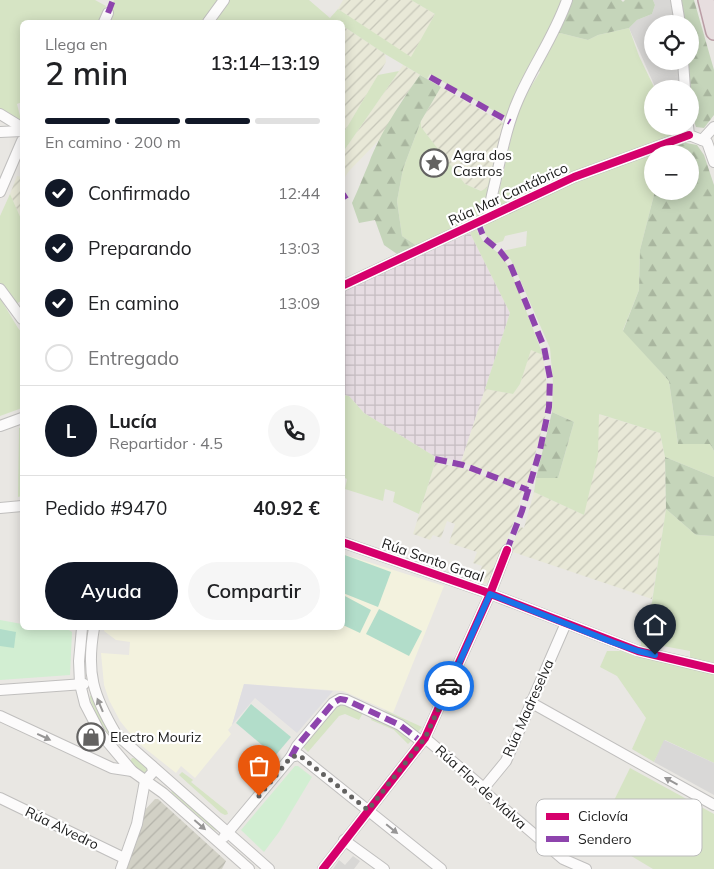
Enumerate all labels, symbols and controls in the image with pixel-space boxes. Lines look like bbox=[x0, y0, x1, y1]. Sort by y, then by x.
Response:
map controls bbox=[644, 15, 699, 200]
button: locate bbox=[644, 15, 699, 70]
text: Llega en bbox=[45, 34, 108, 54]
text: 13:14–13:19 bbox=[210, 51, 320, 75]
text: 2 min bbox=[45, 53, 128, 93]
button: + bbox=[644, 80, 699, 135]
text: En camino · 200 m bbox=[45, 132, 181, 152]
button: − bbox=[644, 145, 699, 200]
place label: Agra dos Castros bbox=[453, 146, 512, 180]
place icon: Agra dos Castros bbox=[419, 148, 449, 178]
street label: Rúa Mar Cantábrico bbox=[445, 158, 571, 230]
icon: check bbox=[45, 179, 73, 207]
text: Confirmado bbox=[88, 181, 190, 205]
text: 12:44 bbox=[278, 183, 320, 203]
icon: check bbox=[45, 234, 73, 262]
text: Preparando bbox=[88, 236, 192, 260]
text: 13:03 bbox=[278, 238, 320, 258]
icon: check bbox=[45, 289, 73, 317]
text: En camino bbox=[88, 291, 179, 315]
text: 13:09 bbox=[278, 293, 320, 313]
text: Entregado bbox=[88, 346, 179, 370]
button: phone bbox=[268, 405, 320, 457]
text: Lucía bbox=[109, 409, 157, 433]
text: L bbox=[66, 419, 76, 443]
text: Repartidor · 4.5 bbox=[109, 433, 223, 453]
text: Pedido #9470 bbox=[45, 496, 167, 520]
text: 40.92 € bbox=[253, 496, 320, 520]
street label: Rúa Santo Graal bbox=[379, 534, 487, 586]
button: Ayuda bbox=[45, 562, 178, 620]
button: Compartir bbox=[188, 562, 320, 620]
pin bbox=[634, 604, 676, 655]
icon: home bbox=[641, 611, 669, 639]
street label: Rúa Madreselva bbox=[498, 656, 558, 760]
courier bbox=[424, 661, 474, 711]
icon: car bbox=[435, 672, 463, 700]
one-way arrow bbox=[96, 698, 104, 712]
shop icon: Electro Mouriz bbox=[76, 722, 106, 752]
place label: Electro Mouriz bbox=[110, 728, 201, 746]
one-way arrow bbox=[37, 733, 51, 741]
street label: Rúa Flor de Malva bbox=[432, 741, 530, 833]
pin bbox=[238, 745, 280, 796]
icon: bag bbox=[245, 752, 273, 780]
one-way arrow bbox=[664, 777, 679, 785]
legend bbox=[536, 799, 702, 856]
street label: Rúa Alvedro bbox=[22, 802, 102, 854]
text: Ciclovía bbox=[578, 807, 628, 825]
one-way arrow bbox=[193, 820, 206, 831]
one-way arrow bbox=[385, 824, 398, 835]
text: Sendero bbox=[578, 830, 632, 848]

